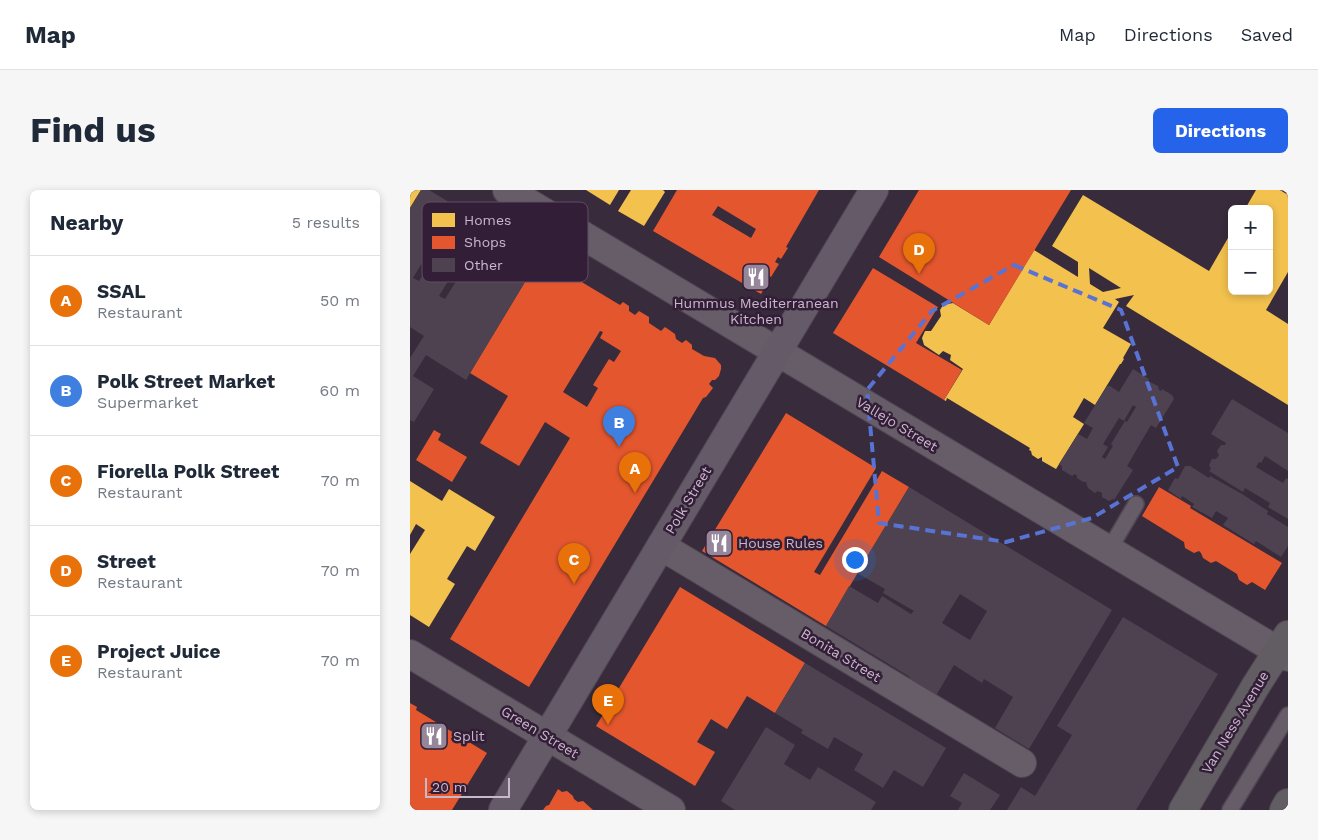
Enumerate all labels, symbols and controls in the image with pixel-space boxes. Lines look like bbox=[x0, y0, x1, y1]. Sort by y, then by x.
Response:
text: Map bbox=[25, 21, 76, 49]
text: Map bbox=[1059, 24, 1096, 45]
text: Directions bbox=[1124, 24, 1213, 45]
text: Saved bbox=[1241, 24, 1293, 45]
button: Directions bbox=[1153, 108, 1288, 153]
text: Find us bbox=[30, 109, 156, 151]
legend bbox=[422, 202, 588, 282]
map controls bbox=[1228, 205, 1273, 295]
button: + bbox=[1228, 205, 1273, 250]
text: Nearby bbox=[50, 210, 123, 235]
text: Homes bbox=[464, 212, 511, 228]
text: 5 results bbox=[292, 213, 360, 232]
pin: D bbox=[903, 233, 935, 274]
text: Shops bbox=[464, 234, 506, 250]
button: − bbox=[1228, 250, 1273, 295]
text: Other bbox=[464, 257, 503, 273]
restaurant icon: Hummus Mediterranean Kitchen bbox=[741, 262, 771, 292]
text: SSAL bbox=[97, 280, 146, 303]
text: A bbox=[61, 291, 71, 310]
text: 50 m bbox=[320, 291, 360, 310]
place label: Hummus Mediterranean Kitchen bbox=[673, 295, 839, 327]
text: Restaurant bbox=[97, 303, 183, 322]
text: Polk Street Market bbox=[97, 370, 275, 393]
text: B bbox=[61, 381, 71, 400]
text: 60 m bbox=[320, 381, 360, 400]
text: Supermarket bbox=[97, 393, 198, 412]
street label: Vallejo Street bbox=[854, 393, 941, 455]
pin: B bbox=[603, 406, 635, 447]
pin: A bbox=[619, 452, 651, 493]
text: Fiorella Polk Street bbox=[97, 460, 279, 483]
street label: Polk Street bbox=[662, 463, 714, 537]
text: C bbox=[61, 471, 71, 490]
text: 70 m bbox=[321, 471, 360, 490]
text: Restaurant bbox=[97, 483, 183, 502]
restaurant icon: House Rules bbox=[704, 528, 734, 558]
place label: House Rules bbox=[738, 535, 823, 551]
pin: C bbox=[558, 543, 590, 584]
your location bbox=[842, 547, 868, 573]
text: Street bbox=[97, 550, 156, 573]
text: D bbox=[60, 561, 72, 580]
text: 70 m bbox=[321, 561, 360, 580]
text: Restaurant bbox=[97, 573, 183, 592]
street label: Bonita Street bbox=[798, 625, 884, 685]
text: Project Juice bbox=[97, 640, 221, 663]
text: E bbox=[61, 651, 71, 670]
text: 70 m bbox=[321, 651, 360, 670]
text: Restaurant bbox=[97, 663, 183, 682]
street label: Van Ness Avenue bbox=[1198, 668, 1272, 776]
pin: E bbox=[592, 684, 624, 725]
street label: Green Street bbox=[498, 703, 582, 761]
restaurant icon: Split bbox=[419, 721, 449, 751]
place label: Split bbox=[453, 728, 485, 744]
scale bar bbox=[425, 775, 510, 798]
text: 20 m bbox=[432, 779, 467, 795]

